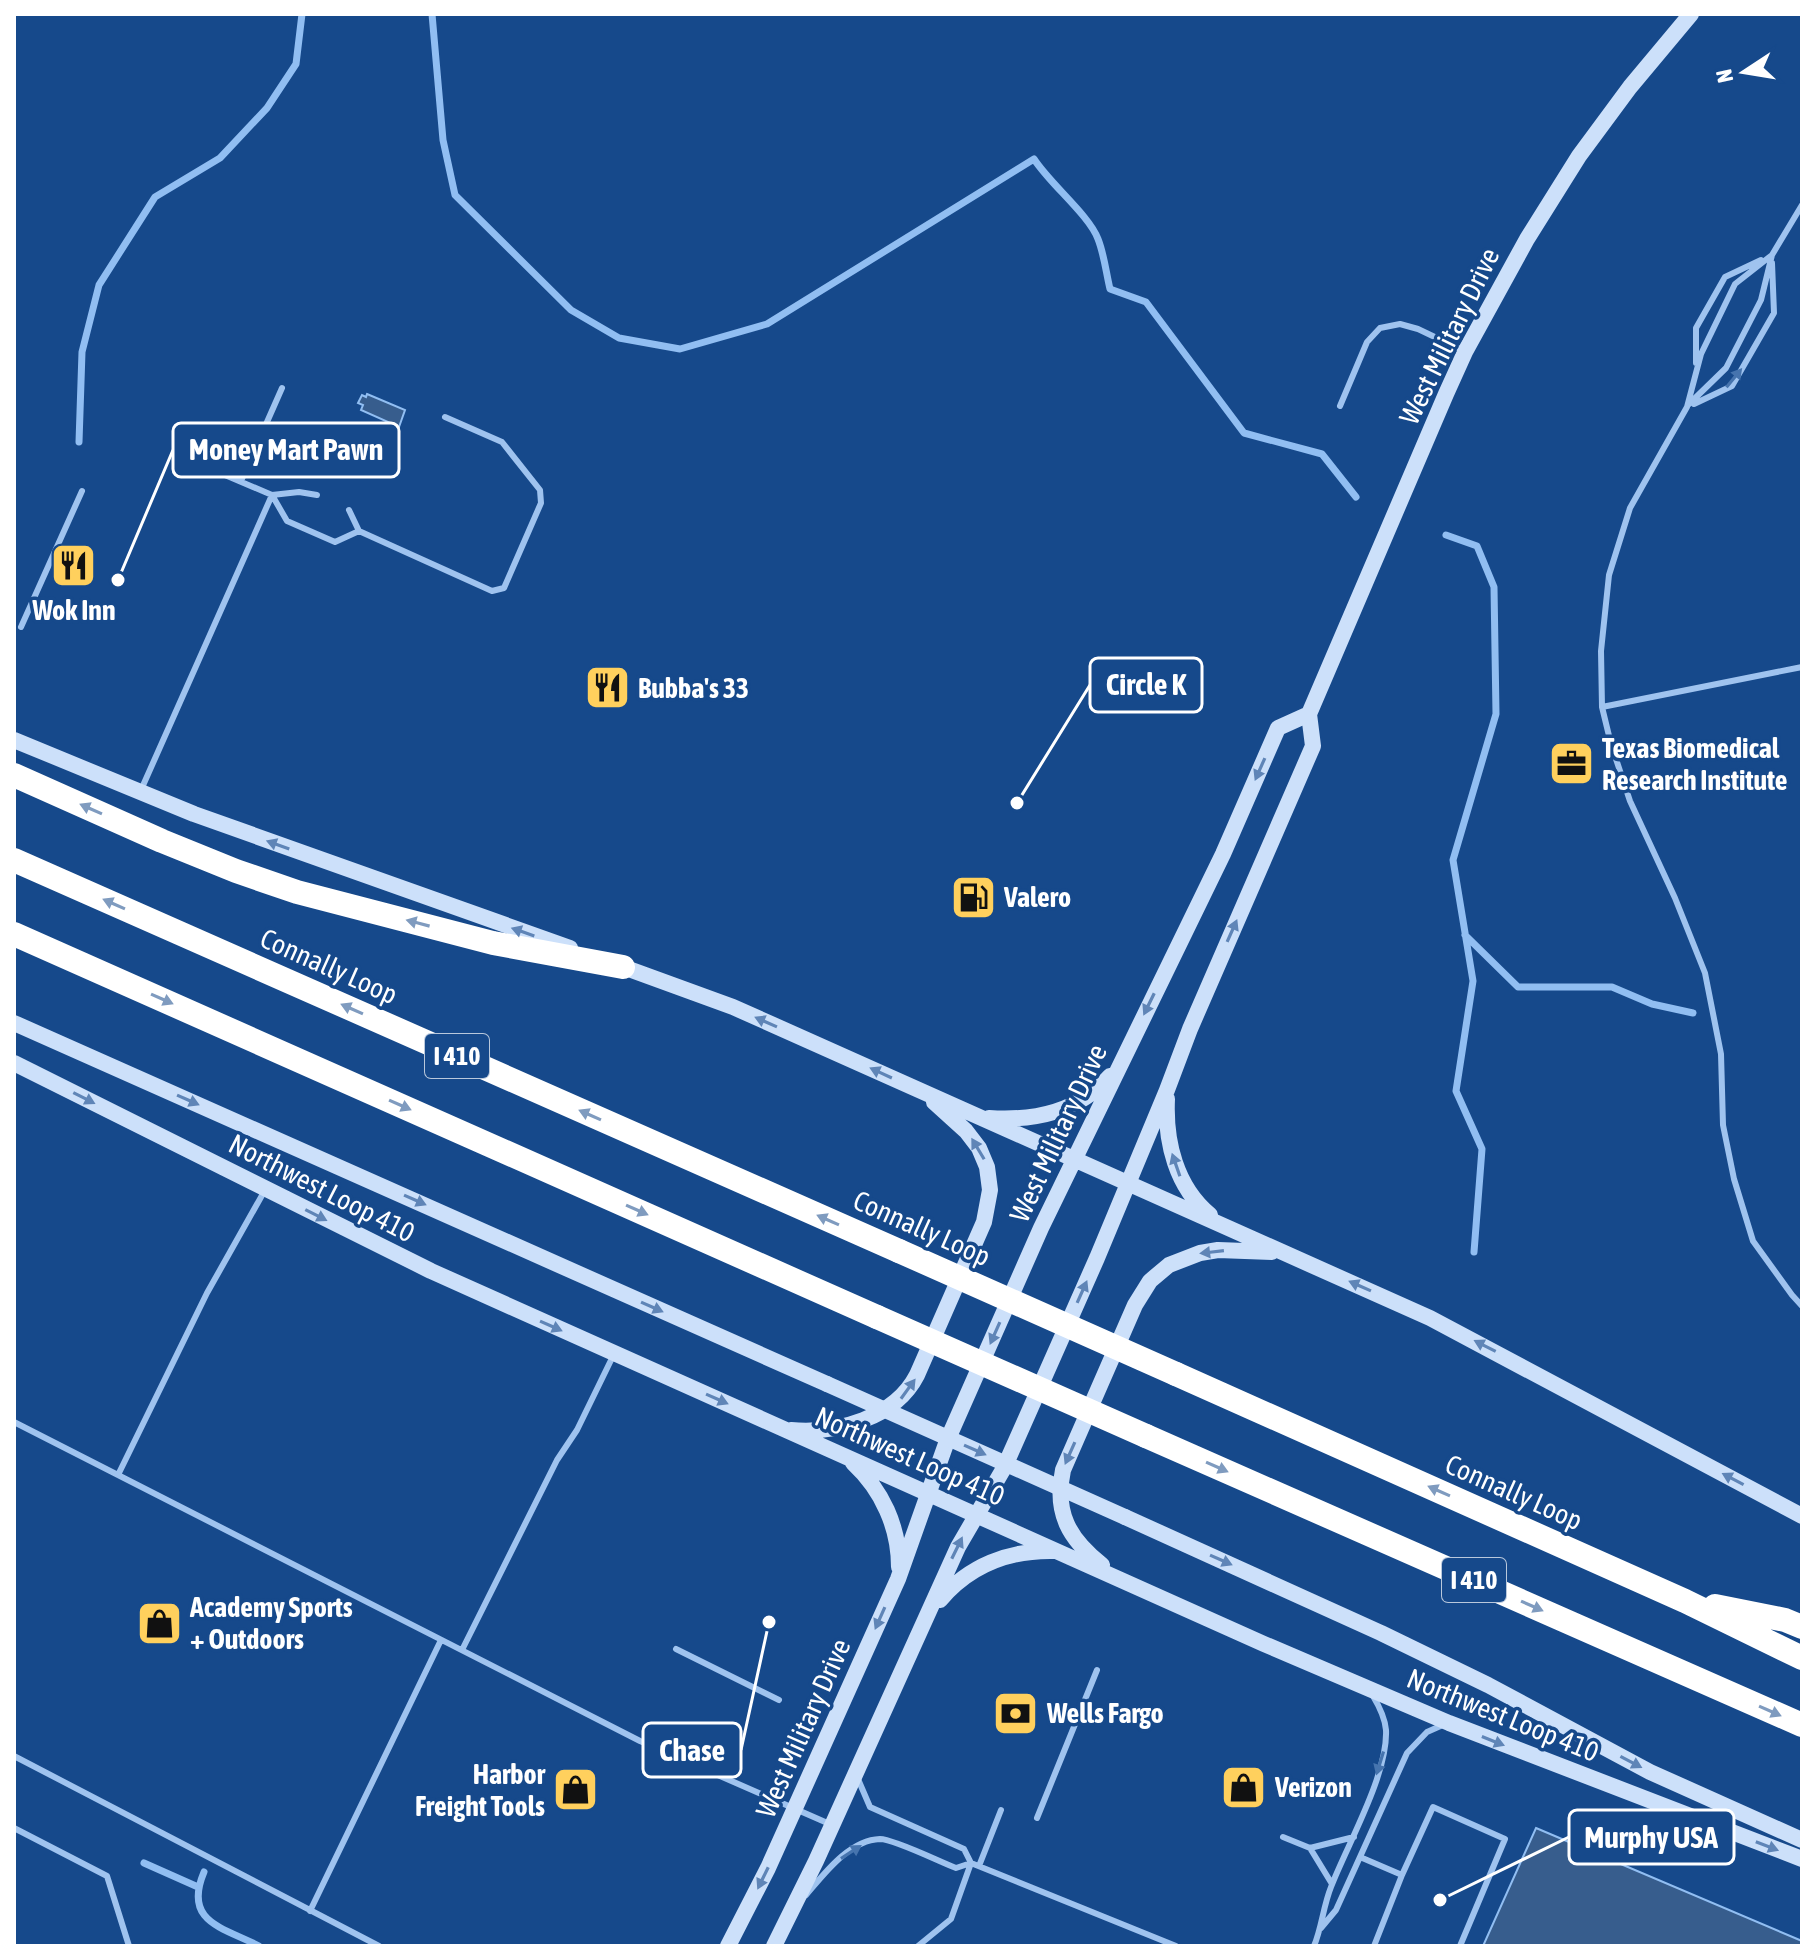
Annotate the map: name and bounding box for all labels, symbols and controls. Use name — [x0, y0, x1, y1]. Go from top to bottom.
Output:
north arrow — [1704, 32, 1784, 112]
text: N — [1710, 67, 1739, 85]
street label: West Military Drive — [1393, 243, 1505, 429]
one-way arrow — [1725, 368, 1742, 389]
callout: Money Mart Pawn — [173, 423, 399, 477]
text: Money Mart Pawn — [189, 432, 383, 466]
restaurant icon: Wok Inn — [50, 542, 98, 590]
place label: Wok Inn — [31, 594, 116, 626]
callout: Circle K — [1090, 658, 1202, 712]
restaurant icon: Bubba's 33 — [583, 664, 631, 712]
text: Circle K — [1106, 667, 1187, 701]
place label: Bubba's 33 — [638, 672, 749, 704]
place label: Texas Biomedical Research Institute — [1602, 732, 1788, 796]
office icon: Texas Biomedical Research Institute — [1547, 740, 1595, 788]
one-way arrow — [1254, 757, 1267, 781]
one-way arrow — [79, 802, 102, 816]
one-way arrow — [266, 838, 290, 851]
fuel station icon: Valero — [949, 873, 997, 921]
place label: Valero — [1003, 881, 1071, 913]
one-way arrow — [103, 898, 126, 911]
one-way arrow — [406, 916, 431, 928]
one-way arrow — [1226, 919, 1239, 943]
street label: Connally Loop — [256, 922, 402, 1010]
one-way arrow — [511, 925, 535, 937]
one-way arrow — [1142, 992, 1156, 1015]
one-way arrow — [150, 993, 174, 1006]
one-way arrow — [340, 1003, 364, 1016]
one-way arrow — [754, 1015, 778, 1029]
road number: I 410 — [425, 1034, 489, 1078]
street label: West Military Drive — [1003, 1039, 1113, 1227]
one-way arrow — [870, 1066, 893, 1080]
one-way arrow — [72, 1091, 95, 1105]
one-way arrow — [176, 1093, 200, 1106]
one-way arrow — [388, 1098, 412, 1112]
one-way arrow — [578, 1108, 602, 1121]
street label: Northwest Loop 410 — [224, 1127, 420, 1249]
one-way arrow — [971, 1138, 985, 1160]
one-way arrow — [1169, 1153, 1181, 1177]
street label: Connally Loop — [849, 1184, 995, 1272]
one-way arrow — [403, 1194, 427, 1207]
one-way arrow — [626, 1204, 649, 1217]
one-way arrow — [304, 1208, 327, 1222]
one-way arrow — [816, 1213, 840, 1226]
one-way arrow — [1199, 1245, 1224, 1258]
one-way arrow — [1348, 1279, 1371, 1293]
one-way arrow — [1075, 1281, 1088, 1304]
one-way arrow — [640, 1300, 664, 1314]
one-way arrow — [539, 1319, 563, 1332]
one-way arrow — [988, 1321, 1002, 1345]
one-way arrow — [1474, 1340, 1497, 1353]
one-way arrow — [899, 1378, 915, 1399]
one-way arrow — [705, 1393, 729, 1406]
street label: Northwest Loop 410 — [810, 1400, 1010, 1512]
one-way arrow — [1064, 1441, 1077, 1465]
one-way arrow — [963, 1443, 987, 1457]
street label: Connally Loop — [1441, 1448, 1587, 1536]
one-way arrow — [1205, 1460, 1229, 1474]
one-way arrow — [1722, 1473, 1745, 1486]
one-way arrow — [1427, 1484, 1450, 1498]
one-way arrow — [950, 1536, 964, 1560]
one-way arrow — [1210, 1553, 1233, 1566]
road number: I 410 — [1442, 1558, 1506, 1602]
place label: Academy Sports + Outdoors — [189, 1591, 353, 1655]
shop icon: Academy Sports + Outdoors — [135, 1599, 183, 1647]
one-way arrow — [1520, 1599, 1544, 1612]
one-way arrow — [874, 1606, 887, 1630]
street label: West Military Drive — [749, 1634, 857, 1822]
street label: Northwest Loop 410 — [1402, 1662, 1604, 1768]
bank icon: Wells Fargo — [992, 1689, 1040, 1737]
place label: Wells Fargo — [1046, 1697, 1164, 1729]
one-way arrow — [1758, 1704, 1782, 1717]
callout: Chase — [643, 1723, 741, 1777]
text: Chase — [659, 1733, 725, 1767]
one-way arrow — [1481, 1734, 1505, 1747]
one-way arrow — [1373, 1751, 1386, 1775]
one-way arrow — [1620, 1755, 1642, 1769]
place label: Harbor Freight Tools — [415, 1758, 546, 1822]
shop icon: Verizon — [1220, 1763, 1268, 1811]
shop icon: Harbor Freight Tools — [552, 1766, 600, 1814]
place label: Verizon — [1274, 1771, 1352, 1803]
callout: Murphy USA — [1569, 1810, 1734, 1864]
text: Murphy USA — [1584, 1820, 1718, 1854]
one-way arrow — [1755, 1840, 1779, 1853]
one-way arrow — [840, 1846, 862, 1860]
one-way arrow — [756, 1866, 770, 1890]

